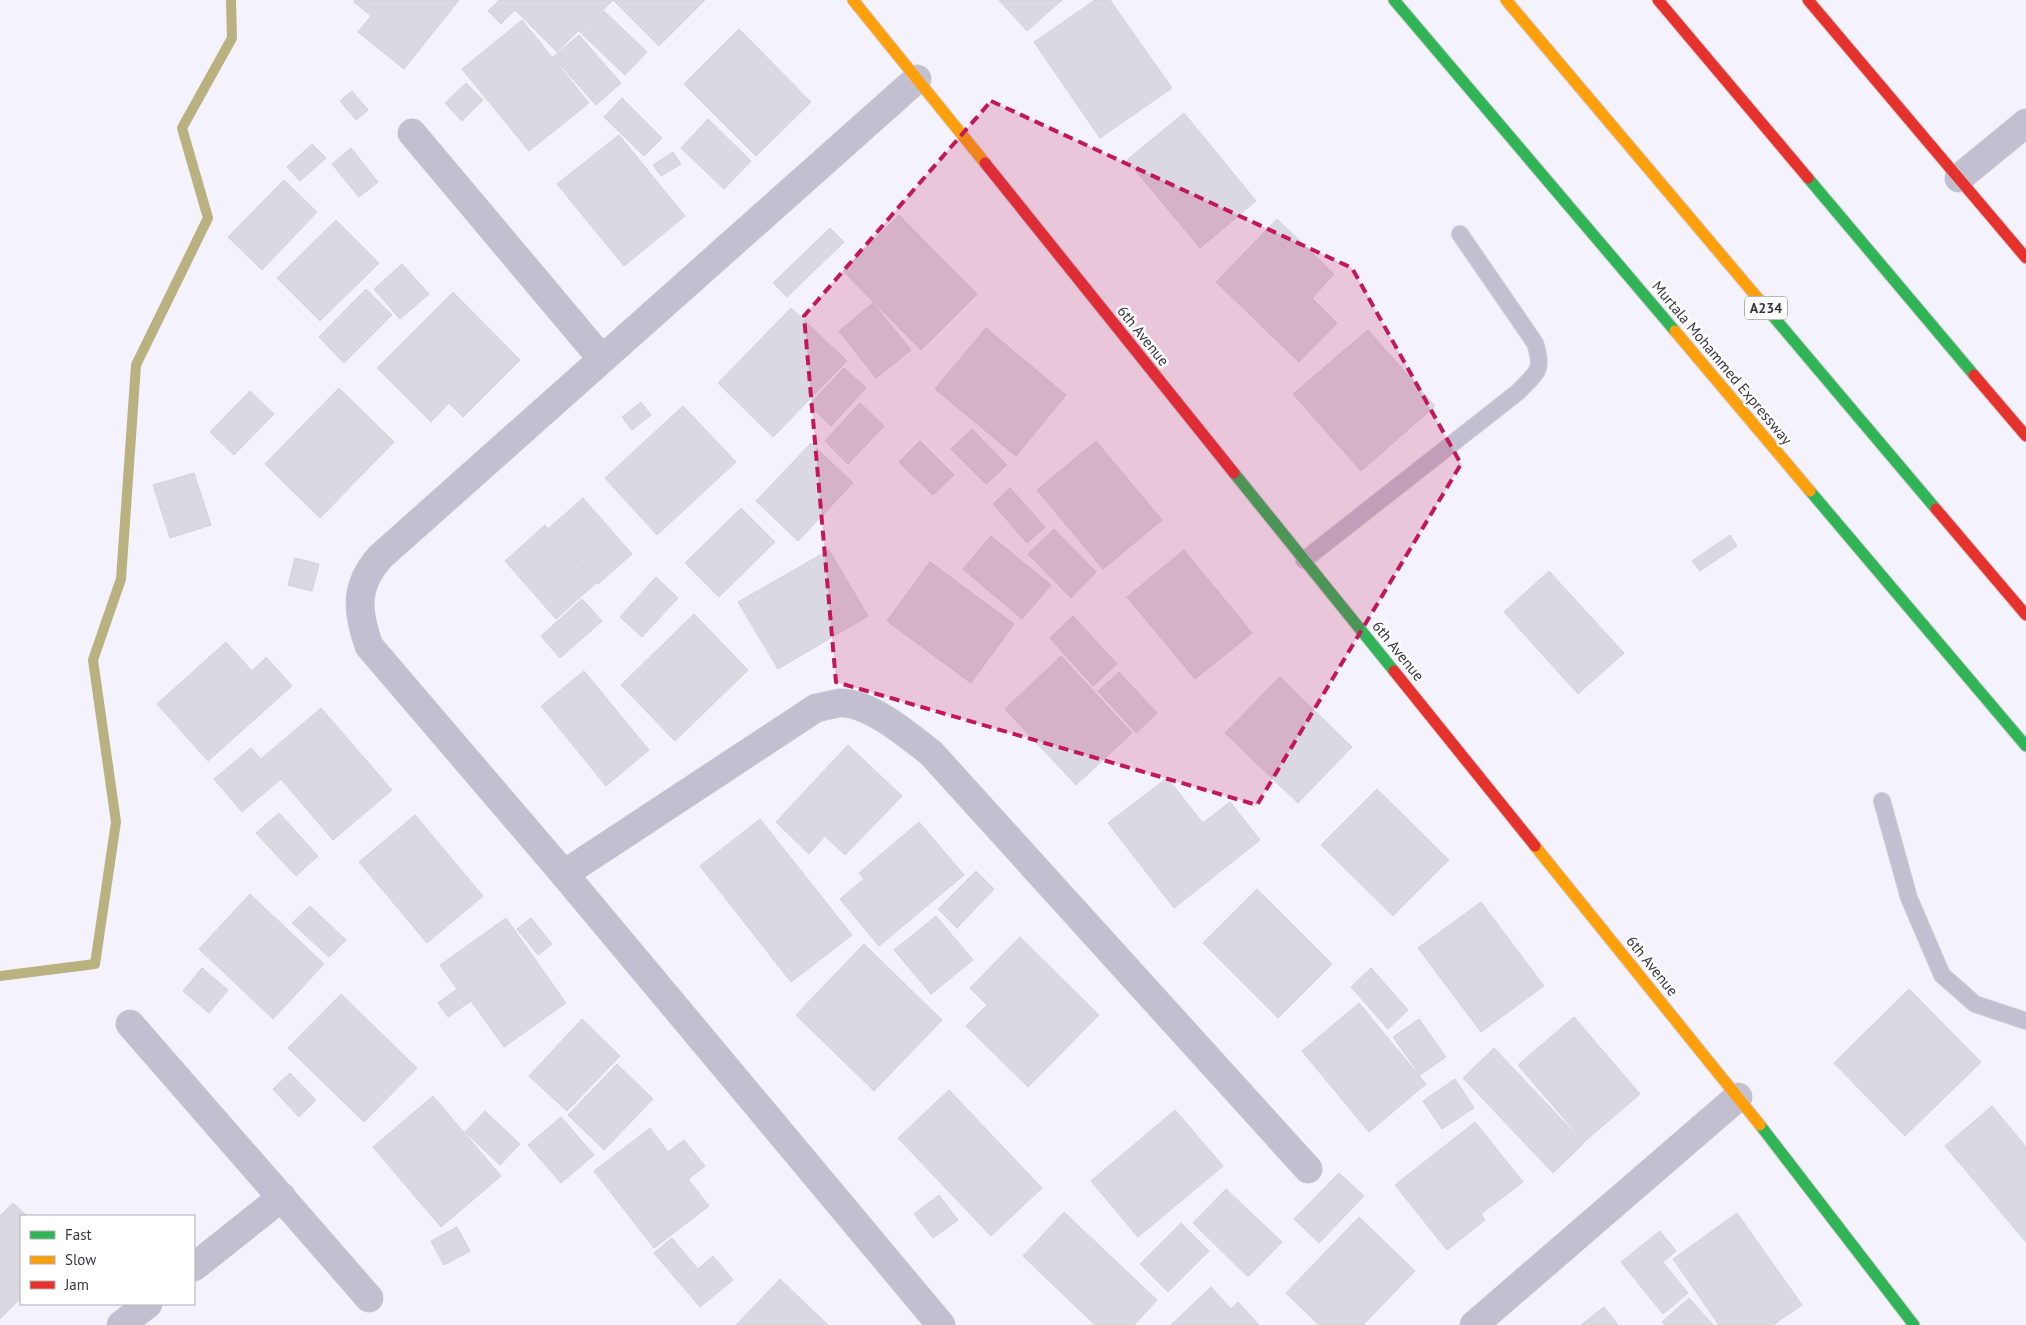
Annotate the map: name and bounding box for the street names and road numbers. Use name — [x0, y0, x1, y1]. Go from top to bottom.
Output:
street label: Murtala Mohammed Expressway — [1648, 277, 1797, 449]
road number: A234 — [1745, 296, 1787, 320]
street label: 6th Avenue — [1113, 302, 1173, 370]
street label: 6th Avenue — [1368, 617, 1428, 685]
street label: 6th Avenue — [1622, 932, 1682, 1000]

